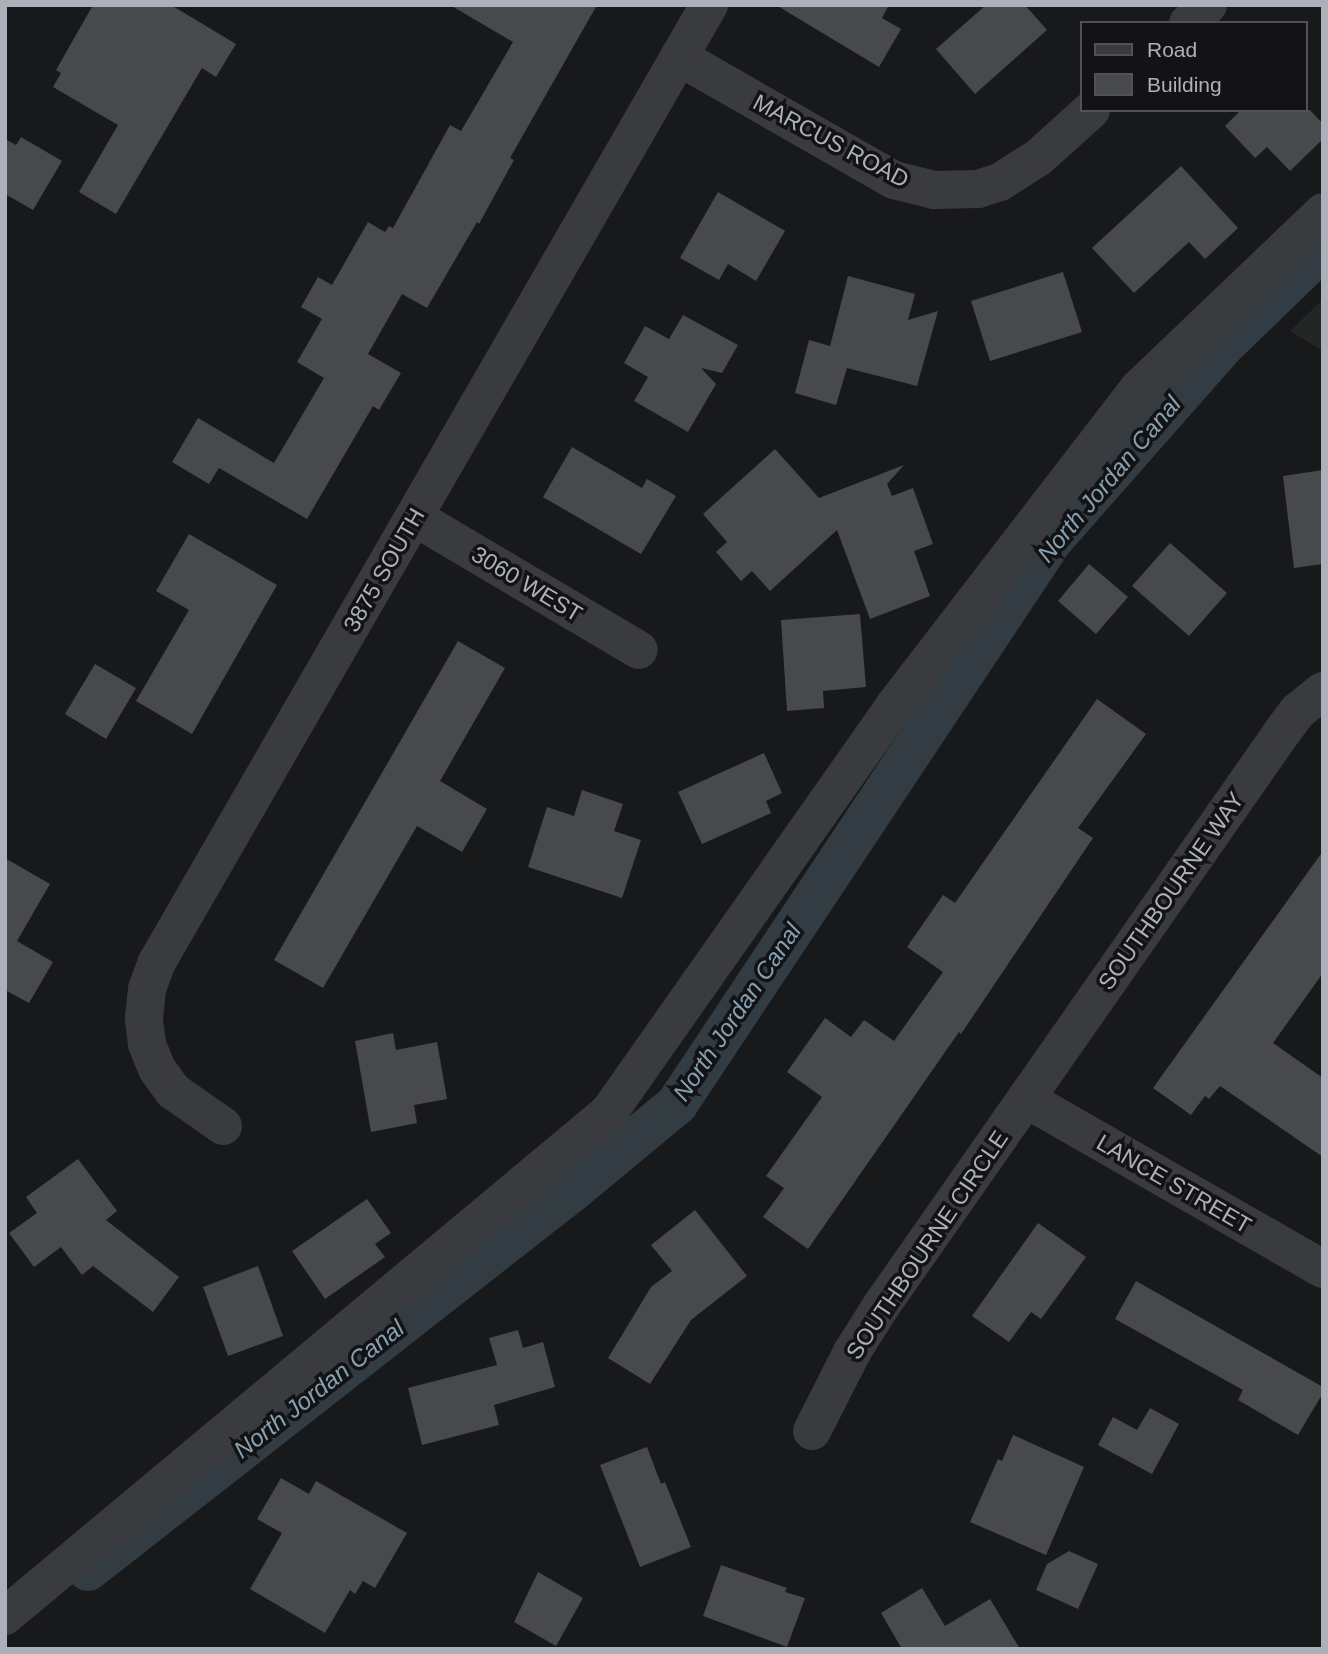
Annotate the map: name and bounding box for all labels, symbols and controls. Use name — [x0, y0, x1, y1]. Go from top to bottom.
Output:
legend — [1080, 21, 1307, 112]
text: Road — [1147, 38, 1197, 61]
text: Building — [1147, 73, 1222, 96]
street label: MARCUS ROAD — [748, 88, 914, 194]
water label: North Jordan Canal — [1031, 390, 1187, 568]
street label: 3875 SOUTH — [338, 503, 430, 637]
street label: 3060 WEST — [467, 540, 587, 628]
street label: SOUTHBOURNE WAY — [1092, 787, 1250, 995]
water label: North Jordan Canal — [667, 918, 807, 1106]
street label: SOUTHBOURNE CIRCLE — [840, 1126, 1014, 1364]
street label: LANCE STREET — [1092, 1129, 1256, 1239]
water label: North Jordan Canal — [228, 1314, 410, 1464]

